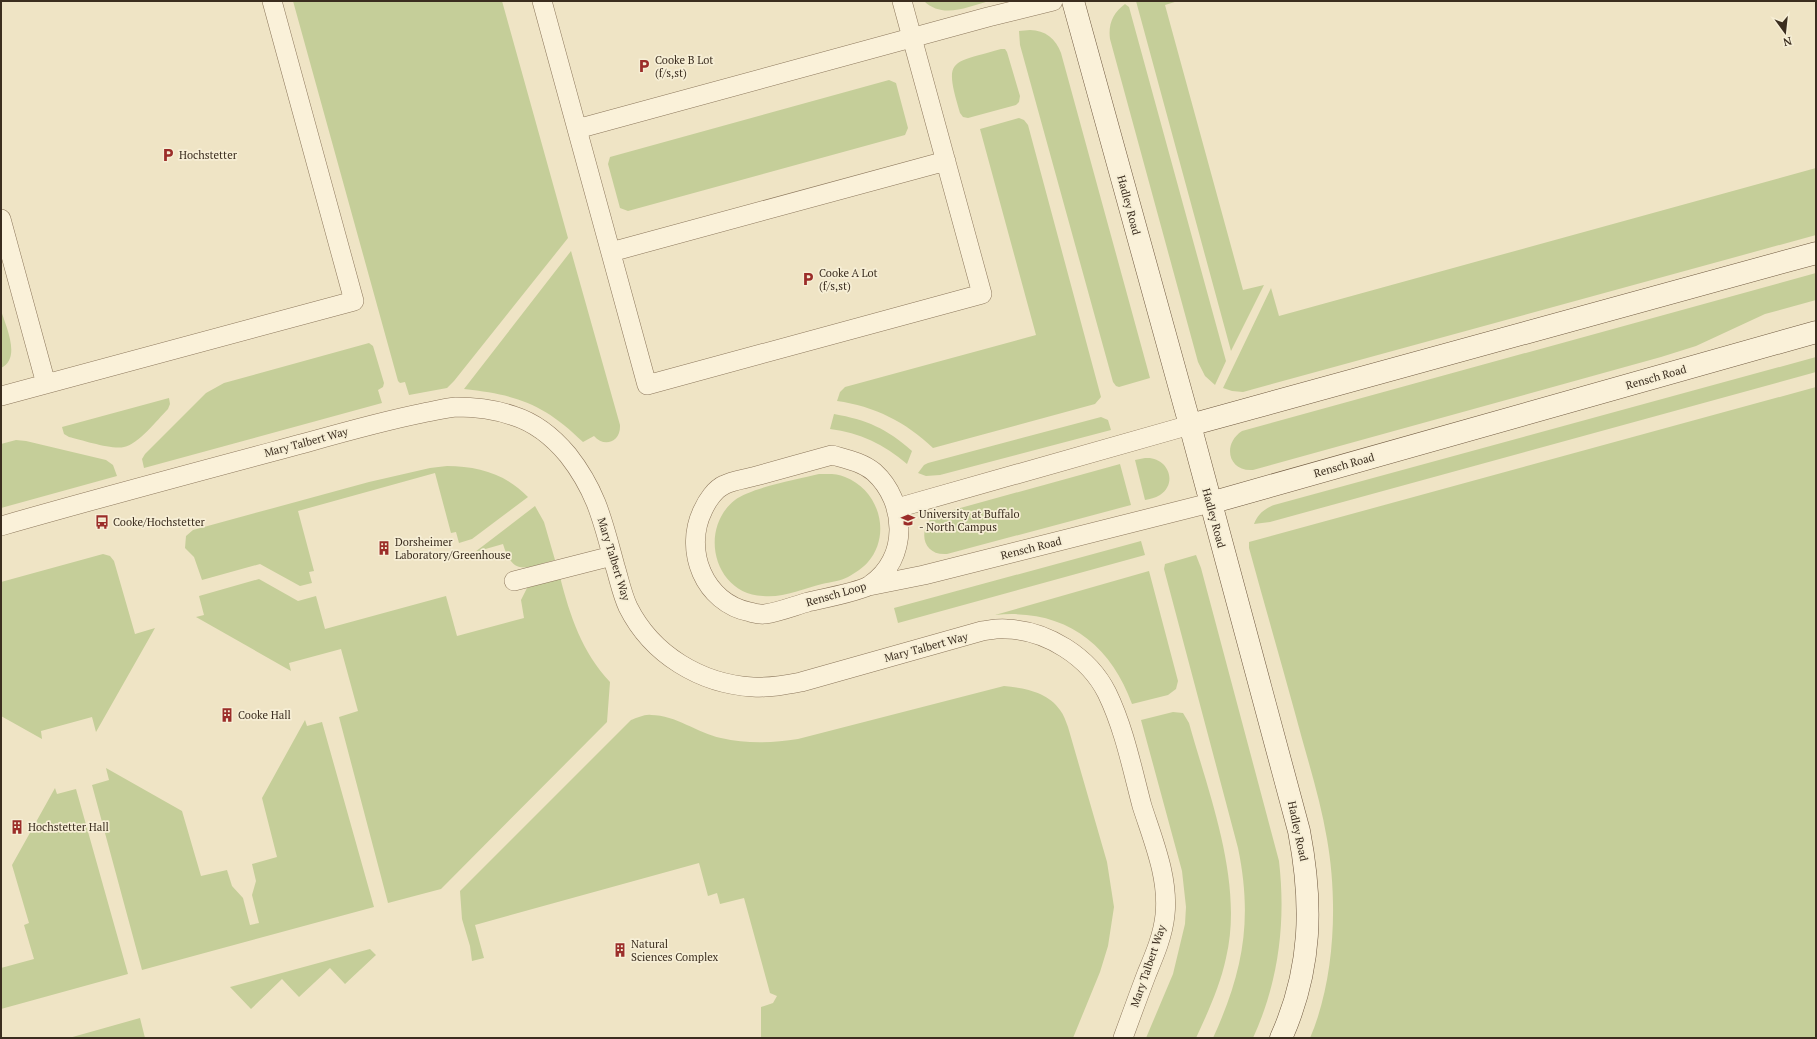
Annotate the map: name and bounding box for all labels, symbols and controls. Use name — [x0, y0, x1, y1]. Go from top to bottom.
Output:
north arrow — [1765, 12, 1805, 52]
text: N — [1781, 34, 1793, 50]
place label: Cooke B Lot (f/s,st) — [655, 53, 713, 80]
parking icon: Cooke B Lot (f/s,st) — [636, 58, 652, 74]
parking icon: Hochstetter — [160, 147, 176, 163]
place label: Hochstetter — [179, 148, 238, 162]
street label: Hadley Road — [1114, 174, 1144, 236]
place label: Cooke A Lot (f/s,st) — [819, 266, 878, 293]
parking icon: Cooke A Lot (f/s,st) — [800, 271, 816, 287]
street label: Rensch Road — [1624, 362, 1688, 392]
street label: Mary Talbert Way — [263, 424, 350, 460]
street label: Rensch Road — [1312, 450, 1376, 480]
street label: Hadley Road — [1199, 487, 1229, 549]
place label: University at Buffalo - North Campus — [919, 507, 1020, 534]
school or university icon: University at Buffalo - North Campus — [900, 512, 916, 528]
bus stop icon: Cooke/Hochstetter — [94, 514, 110, 530]
place label: Cooke/Hochstetter — [113, 515, 206, 529]
street label: Mary Talbert Way — [595, 516, 633, 603]
street label: Rensch Road — [999, 534, 1063, 562]
place label: Dorsheimer Laboratory/Greenhouse — [395, 535, 511, 562]
building icon: Dorsheimer Laboratory/Greenhouse — [376, 540, 392, 556]
street label: Rensch Loop — [804, 579, 868, 609]
street label: Mary Talbert Way — [883, 629, 970, 665]
building icon: Cooke Hall — [219, 707, 235, 723]
place label: Cooke Hall — [238, 708, 291, 722]
street label: Hadley Road — [1285, 800, 1311, 862]
building icon: Hochstetter Hall — [9, 819, 25, 835]
place label: Hochstetter Hall — [28, 820, 109, 834]
street label: Mary Talbert Way — [1127, 923, 1169, 1009]
place label: Natural Sciences Complex — [631, 937, 719, 964]
building icon: Natural Sciences Complex — [612, 942, 628, 958]

